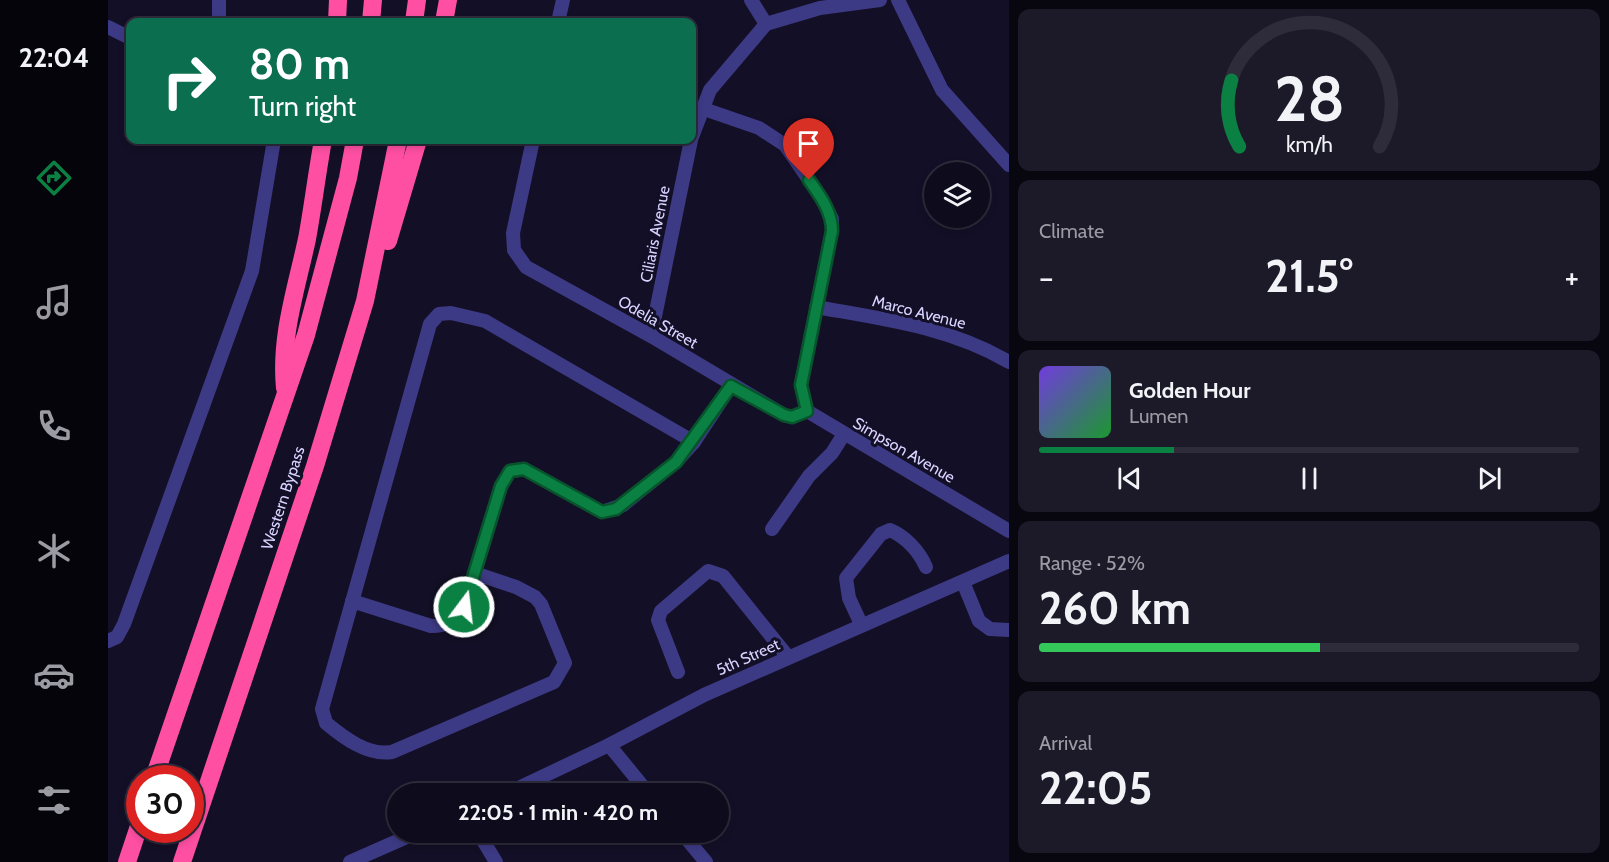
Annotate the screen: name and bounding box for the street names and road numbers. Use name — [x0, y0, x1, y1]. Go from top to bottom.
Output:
street label: Ciliaris Avenue — [636, 184, 674, 284]
street label: Marco Avenue — [870, 291, 968, 333]
street label: Odelia Street — [615, 292, 702, 353]
street label: Simpson Avenue — [850, 413, 958, 487]
street label: Western Bypass — [257, 444, 309, 552]
street label: 5th Street — [713, 634, 783, 679]

